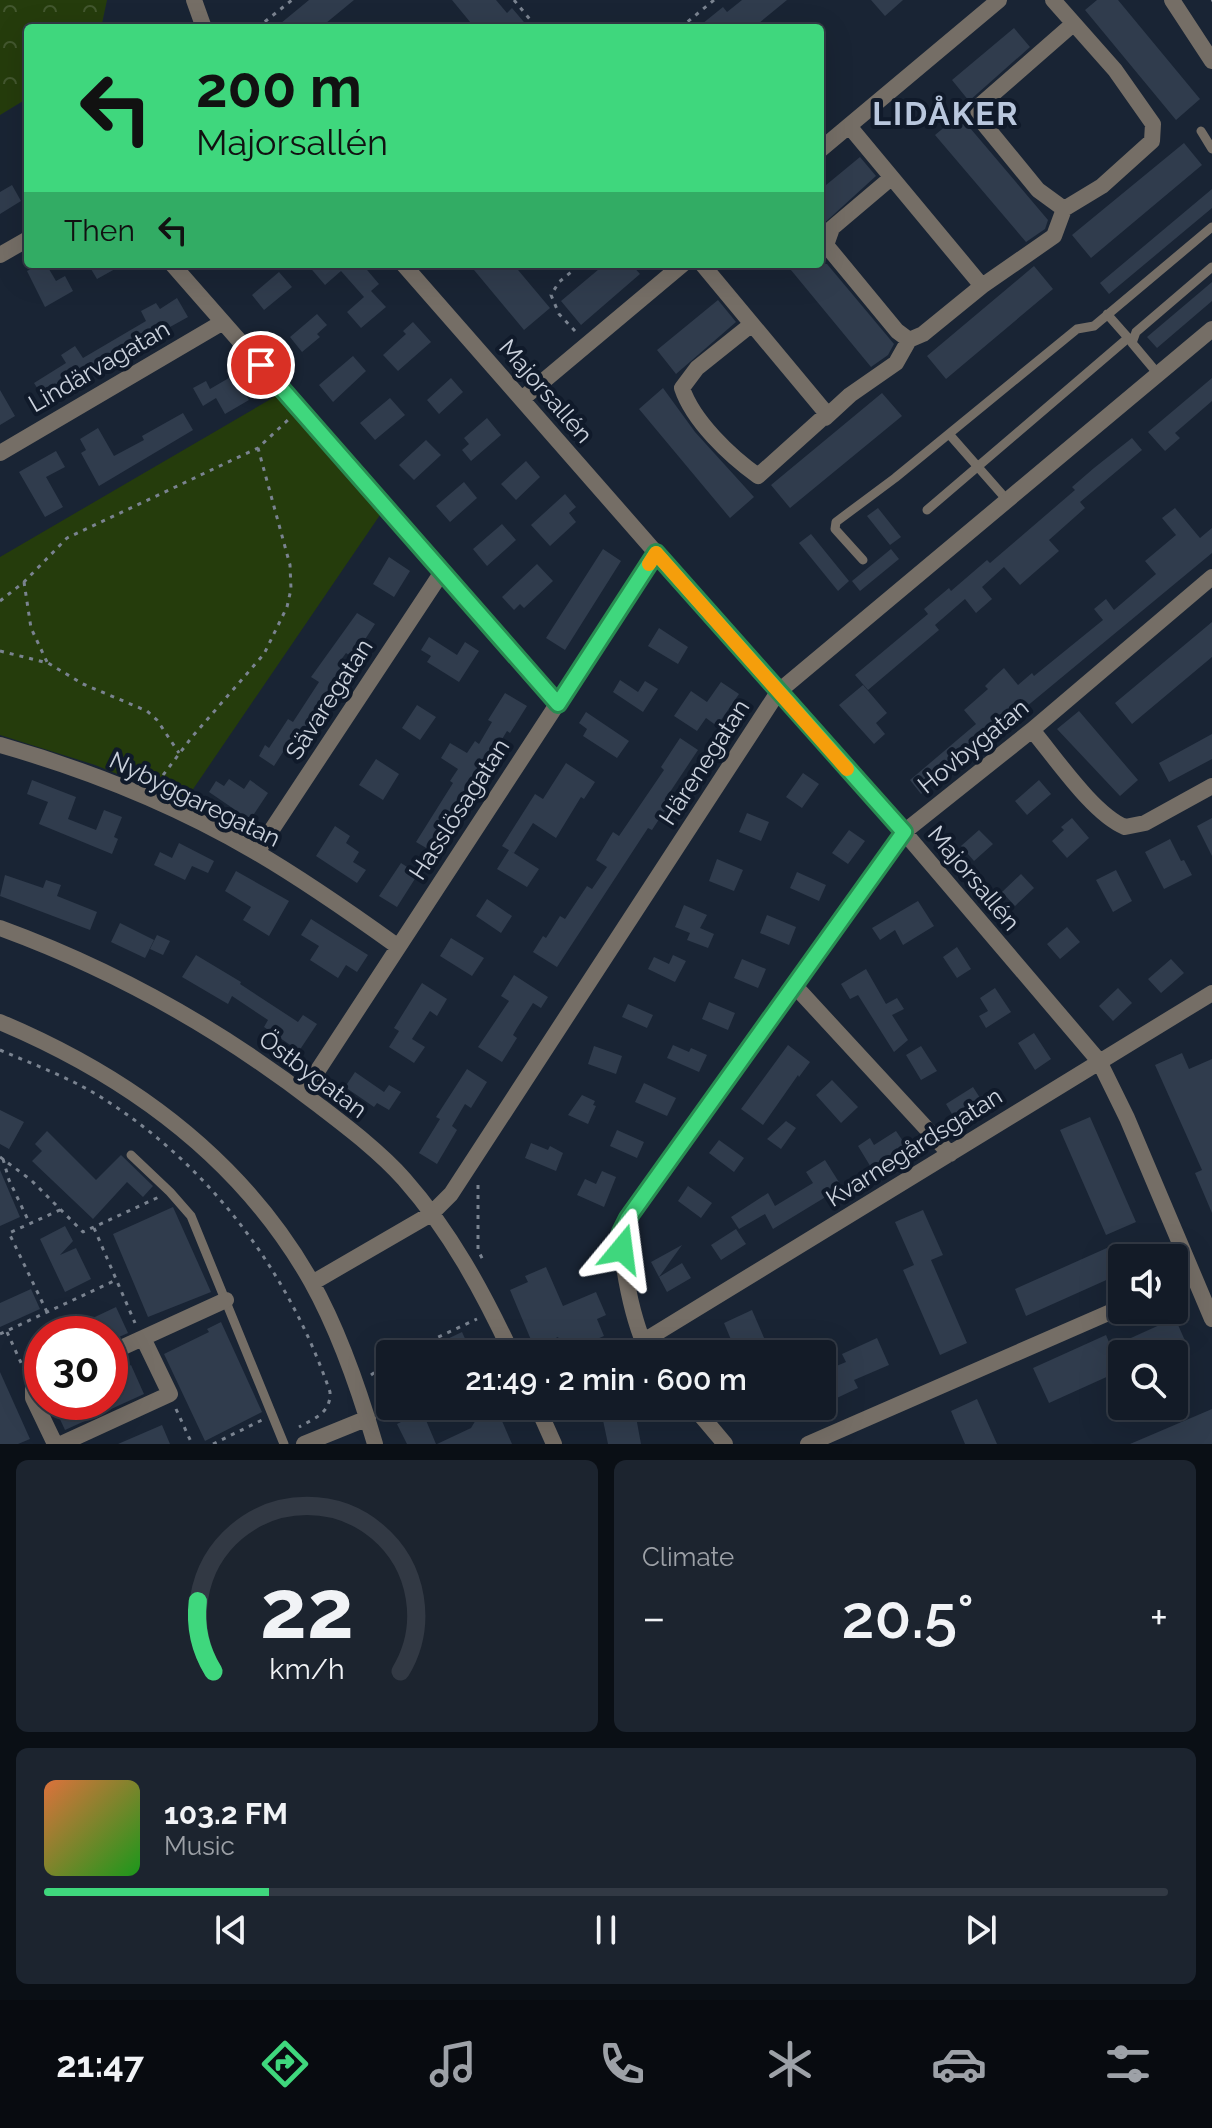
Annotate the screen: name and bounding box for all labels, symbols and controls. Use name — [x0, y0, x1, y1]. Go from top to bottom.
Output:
text: 200 m — [196, 54, 362, 120]
icon: left — [64, 56, 168, 160]
district label: LIDÅKER — [872, 95, 1020, 132]
text: Majorsallén — [196, 121, 388, 163]
icon: left — [151, 208, 195, 252]
text: Then — [64, 213, 135, 248]
street label: Lindärvagatan — [23, 314, 175, 418]
pin — [227, 331, 295, 399]
street label: Majorsallén — [493, 333, 599, 449]
icon: arrive — [239, 343, 283, 387]
street label: Sävaregatan — [279, 633, 379, 765]
street label: Hovbygatan — [912, 693, 1034, 799]
street label: Härenegatan — [653, 694, 755, 830]
street label: Hasslösagatan — [403, 733, 515, 885]
street label: Nybyggaregatan — [105, 745, 285, 853]
street label: Majorsallén — [922, 820, 1026, 936]
street label: Östbygatan — [253, 1024, 373, 1124]
street label: Kvarnegårdsgatan — [821, 1081, 1007, 1213]
position arrow — [580, 1207, 664, 1291]
map controls — [1108, 1244, 1188, 1420]
button: sound — [1108, 1244, 1188, 1324]
speed limit sign: 30 — [24, 1316, 128, 1420]
button: search — [1108, 1340, 1188, 1420]
text: 21:49 · 2 min · 600 m — [465, 1362, 747, 1397]
text: Climate — [642, 1542, 734, 1572]
text: 22 — [260, 1560, 354, 1657]
text: 20.5° — [842, 1582, 974, 1652]
text: − — [642, 1592, 666, 1643]
text: + — [1150, 1592, 1168, 1643]
text: km/h — [269, 1652, 345, 1686]
text: 103.2 FM — [164, 1796, 288, 1831]
text: Music — [164, 1831, 235, 1861]
icon: previous — [209, 1908, 253, 1952]
icon: pause — [584, 1908, 628, 1952]
icon: next — [959, 1908, 1003, 1952]
icon: directions — [257, 2036, 313, 2092]
icon: music — [425, 2036, 481, 2092]
icon: phone — [594, 2036, 650, 2092]
icon: climate — [762, 2036, 818, 2092]
icon: car — [931, 2036, 987, 2092]
icon: filters — [1100, 2036, 1156, 2092]
text: 21:47 — [56, 2043, 144, 2085]

